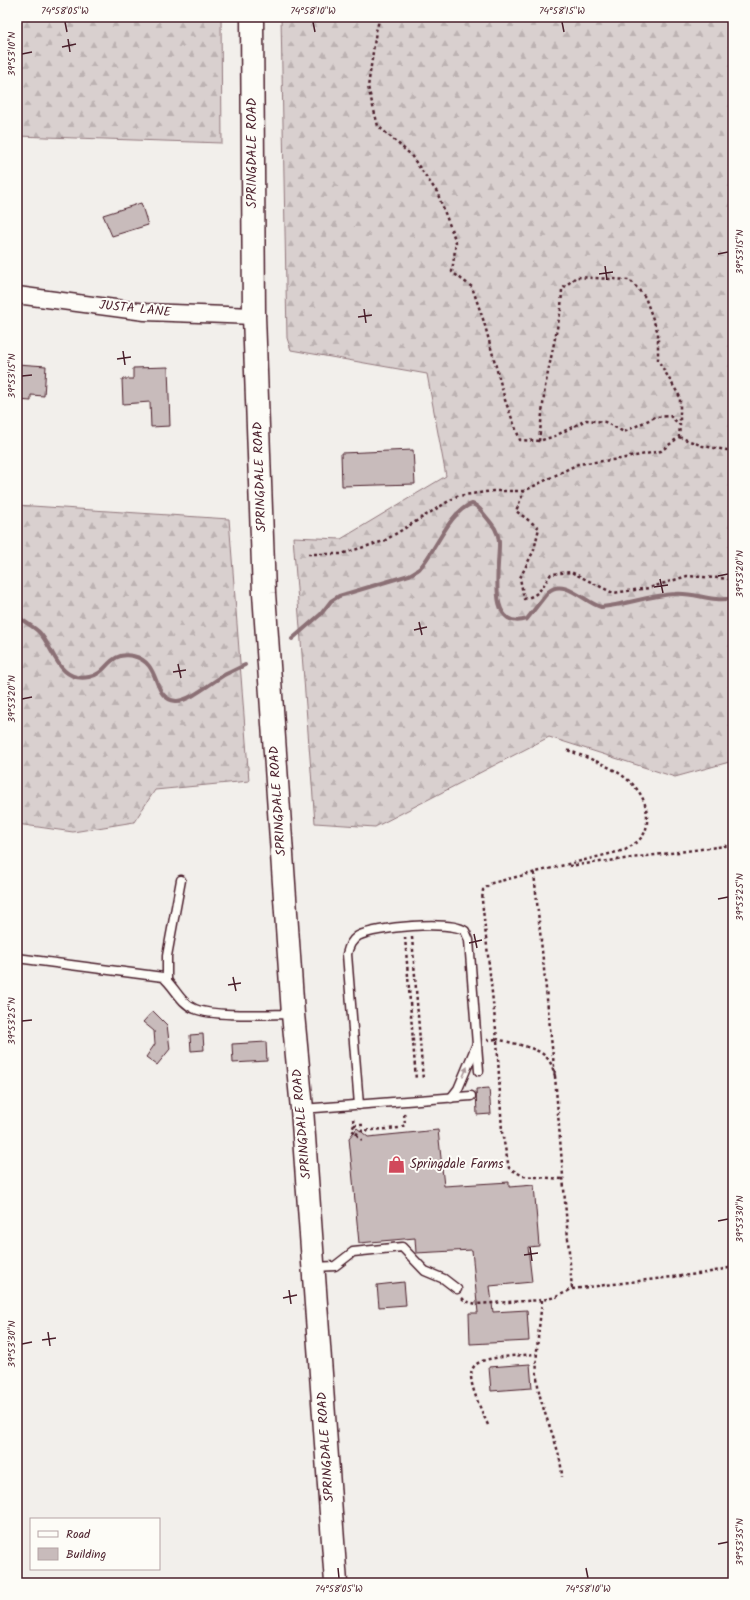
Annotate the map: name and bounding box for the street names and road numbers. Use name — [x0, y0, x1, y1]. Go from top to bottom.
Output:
street label: SPRINGDALE ROAD — [242, 98, 263, 208]
street label: JUSTA LANE — [98, 295, 172, 323]
street label: SPRINGDALE ROAD — [248, 421, 272, 533]
street label: SPRINGDALE ROAD — [264, 745, 292, 857]
street label: SPRINGDALE ROAD — [287, 1068, 317, 1180]
street label: SPRINGDALE ROAD — [312, 1391, 340, 1503]

